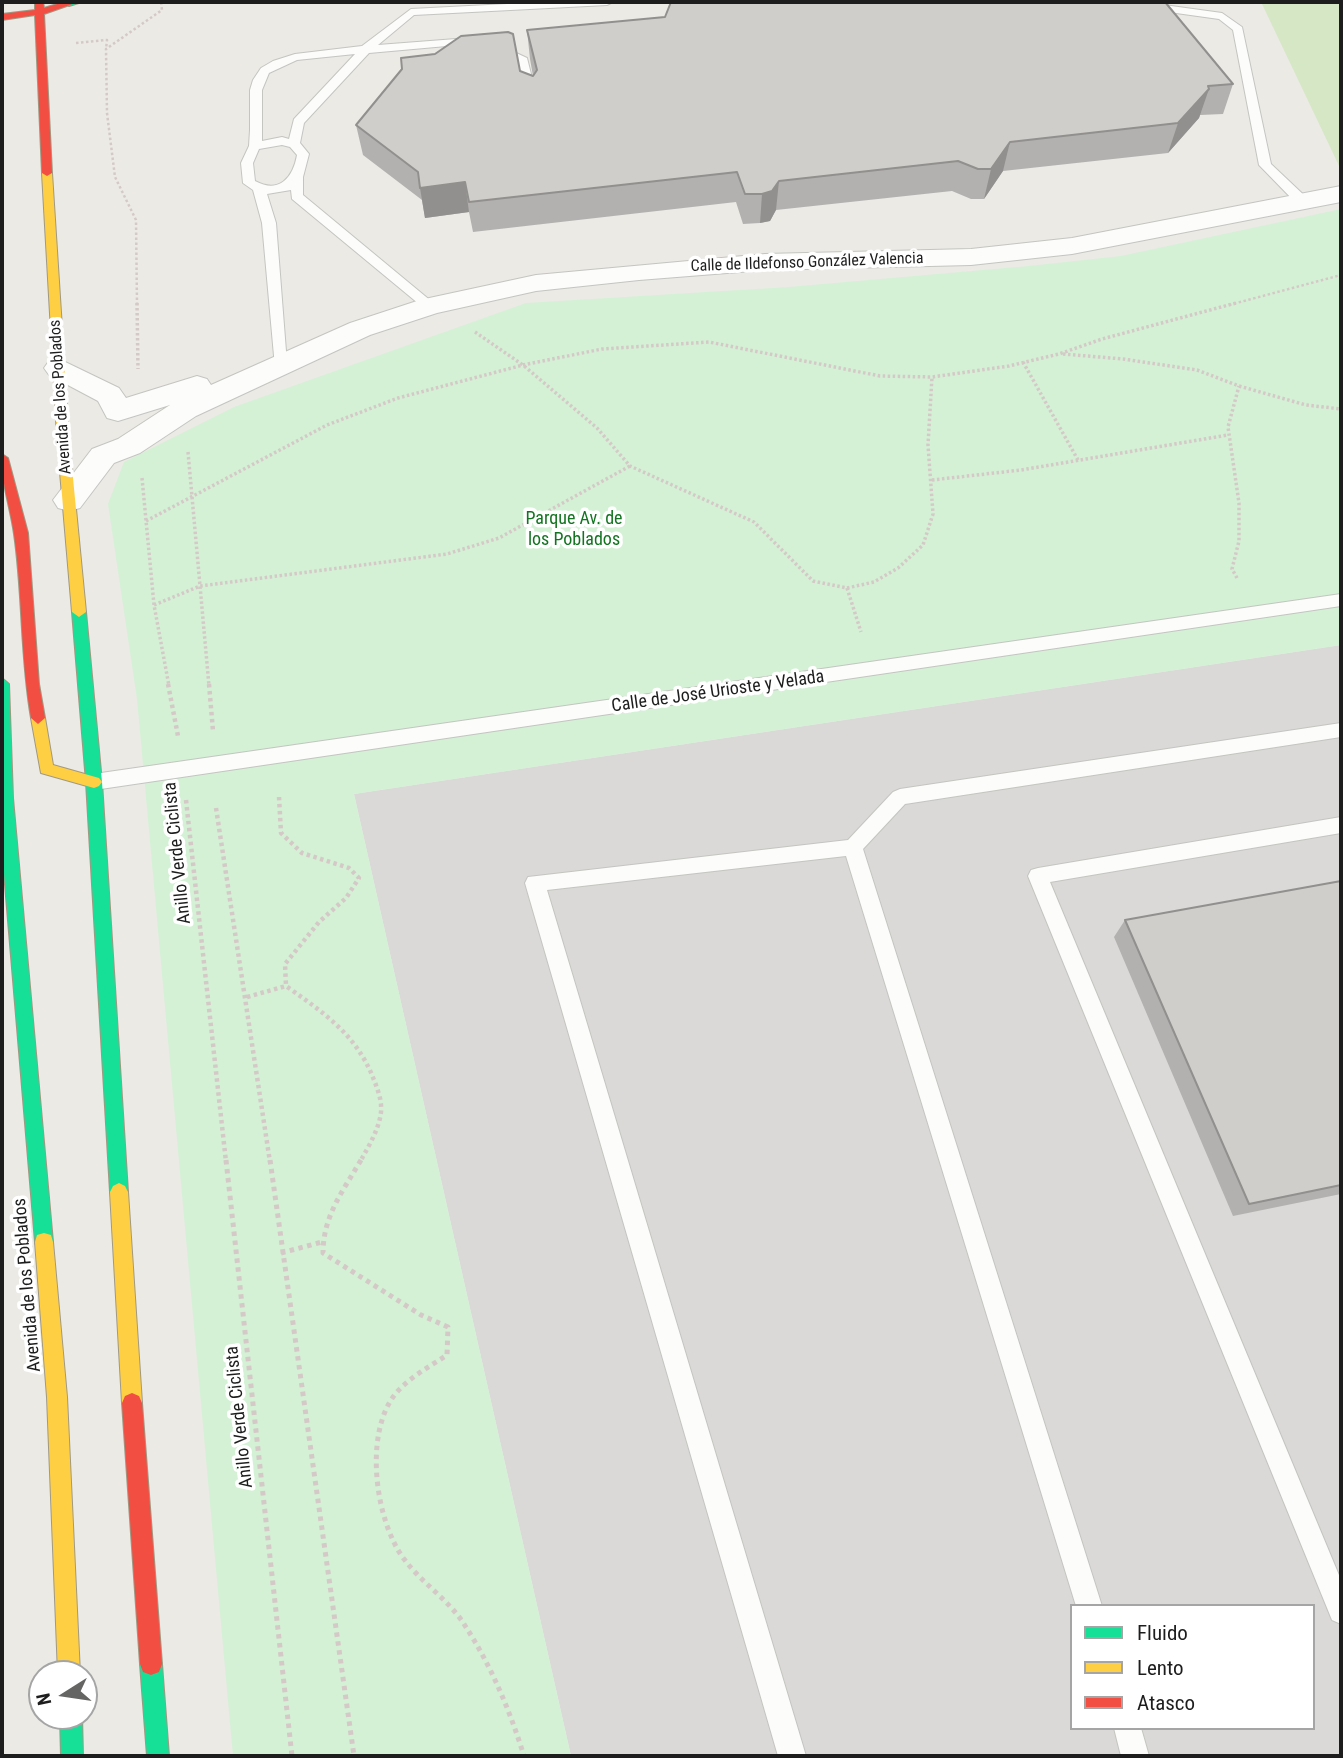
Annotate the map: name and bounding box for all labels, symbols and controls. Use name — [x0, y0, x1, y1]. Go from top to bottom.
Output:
street label: Calle de Ildefonso González Valencia — [690, 249, 924, 277]
street label: Avenida de los Poblados — [46, 319, 76, 475]
park label: Parque Av. de los Poblados — [525, 508, 623, 550]
street label: Calle de José Urioste y Velada — [610, 666, 826, 718]
street label: Anillo Verde Ciclista — [160, 781, 196, 925]
street label: Avenida de los Poblados — [10, 1197, 46, 1373]
street label: Anillo Verde Ciclista — [222, 1345, 258, 1489]
legend — [1070, 1604, 1315, 1730]
text: Fluido — [1137, 1621, 1188, 1645]
text: Lento — [1137, 1656, 1184, 1680]
north arrow — [28, 1660, 98, 1730]
text: N — [31, 1691, 56, 1707]
text: Atasco — [1137, 1691, 1195, 1715]

